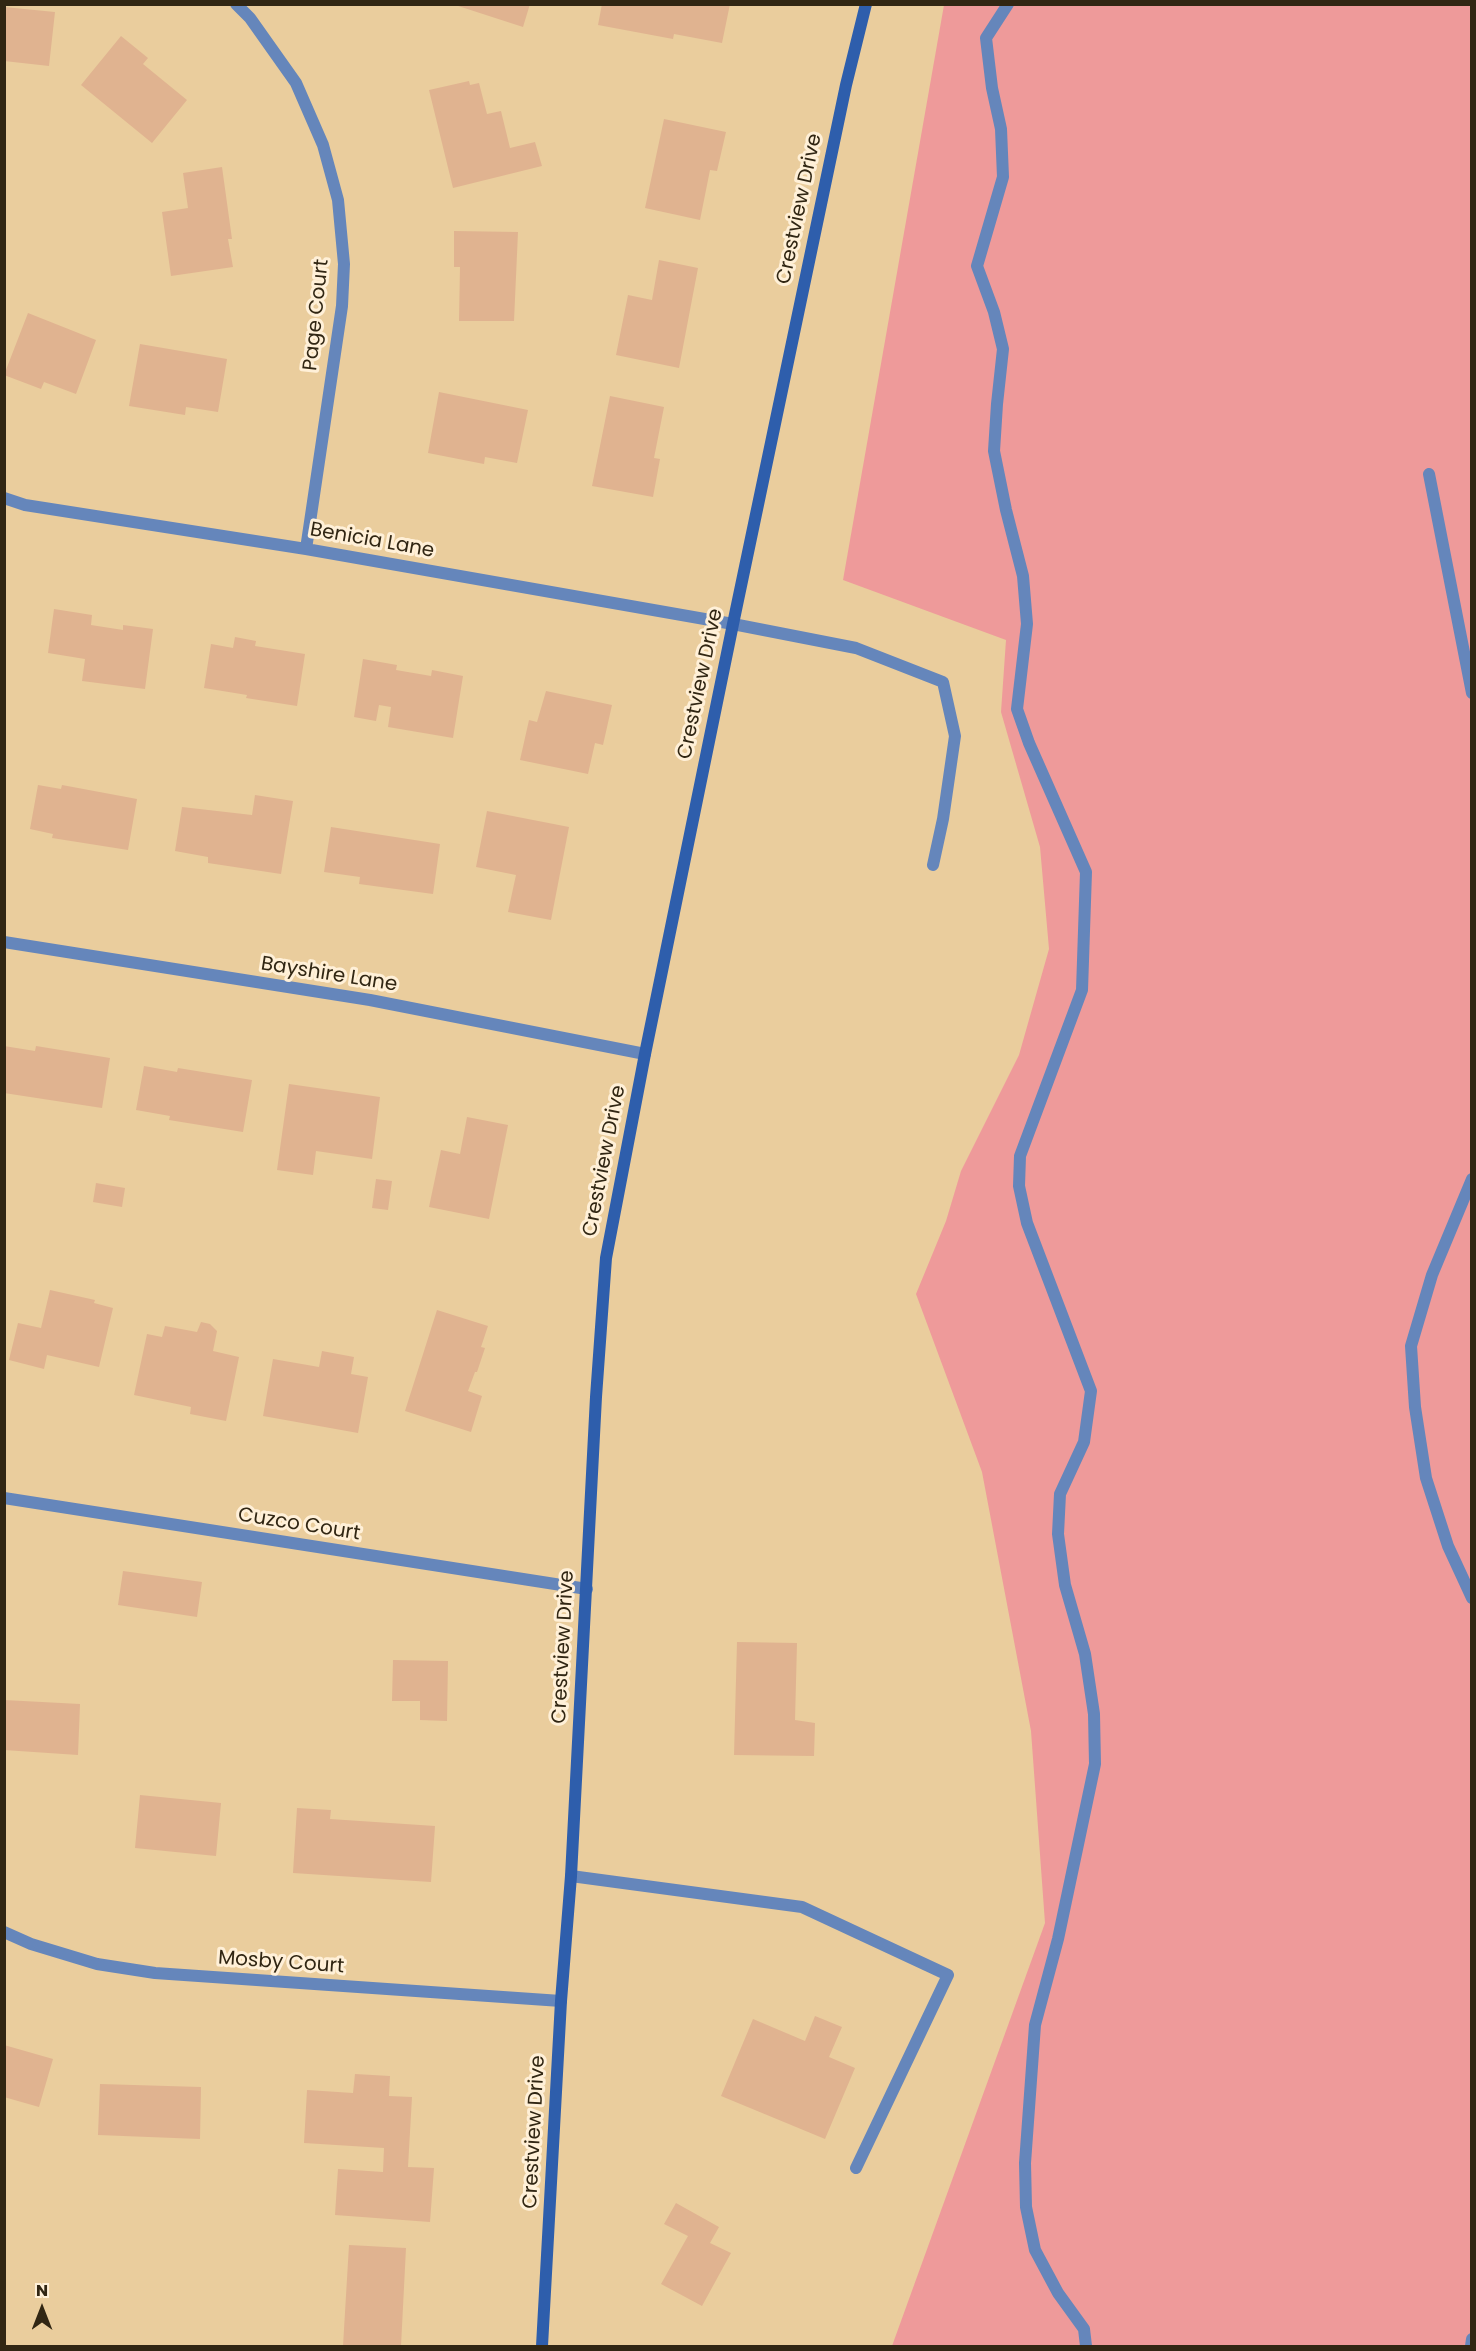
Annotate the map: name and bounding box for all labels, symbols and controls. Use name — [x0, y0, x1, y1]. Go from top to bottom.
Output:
street label: Crestview Drive — [772, 131, 828, 287]
street label: Page Court — [299, 258, 335, 372]
street label: Benicia Lane — [308, 518, 436, 564]
street label: Crestview Drive — [673, 606, 729, 762]
street label: Bayshire Lane — [259, 952, 399, 998]
street label: Crestview Drive — [579, 1083, 631, 1239]
street label: Cuzco Court — [236, 1503, 362, 1547]
street label: Crestview Drive — [548, 1570, 580, 1724]
street label: Mosby Court — [217, 1947, 345, 1979]
street label: Crestview Drive — [519, 2055, 551, 2209]
north arrow — [12, 2279, 72, 2339]
text: N — [36, 2279, 48, 2302]

